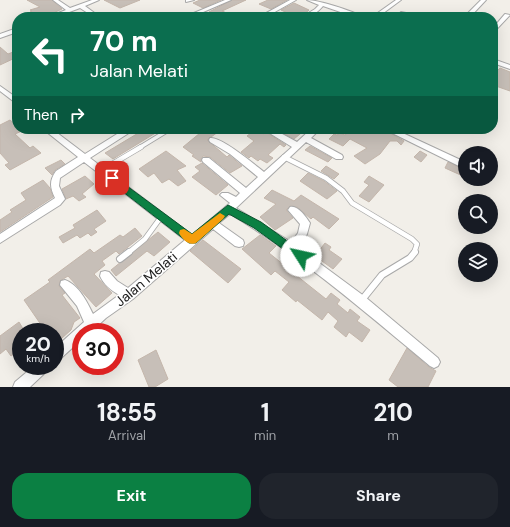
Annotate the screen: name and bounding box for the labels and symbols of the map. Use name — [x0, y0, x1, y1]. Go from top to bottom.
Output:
pin — [95, 161, 129, 195]
position arrow — [280, 235, 322, 277]
street label: Jalan Melati — [111, 248, 181, 310]
speed limit sign: 30 — [72, 323, 124, 375]

